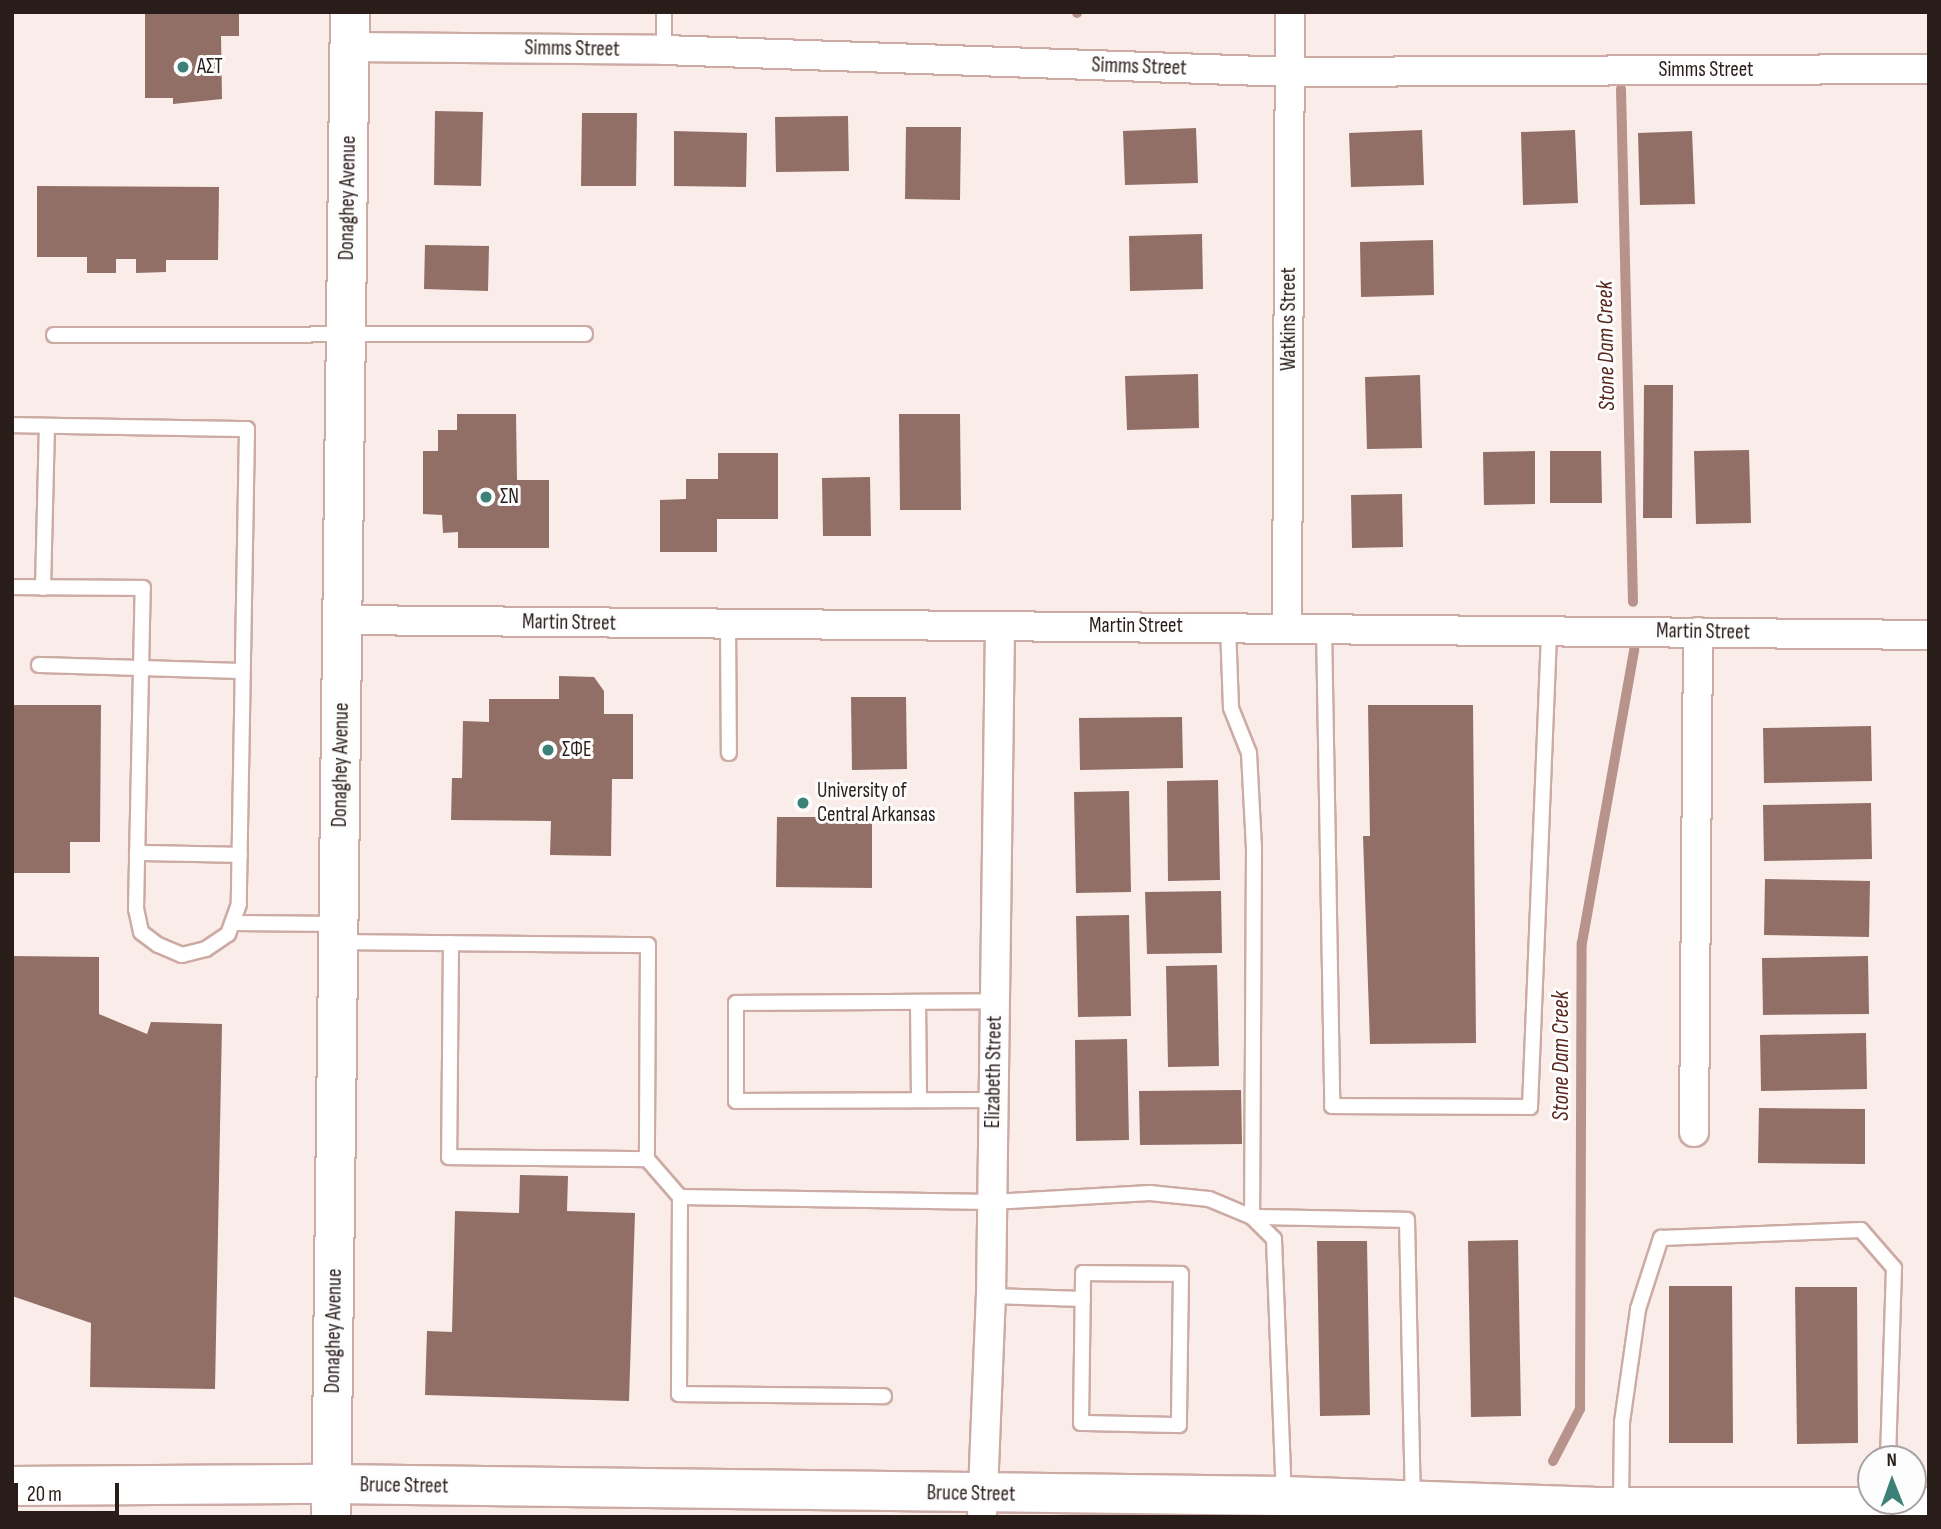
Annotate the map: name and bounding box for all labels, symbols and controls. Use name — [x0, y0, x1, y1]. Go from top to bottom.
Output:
street label: Simms Street — [524, 36, 620, 62]
street label: Simms Street — [1091, 53, 1187, 81]
place label: ΑΣΤ — [197, 54, 223, 80]
street label: Simms Street — [1658, 57, 1754, 83]
marker: ΑΣΤ — [175, 59, 191, 75]
street label: Donaghey Avenue — [334, 136, 362, 260]
street label: Watkins Street — [1276, 267, 1302, 371]
water label: Stone Dam Creek — [1591, 281, 1621, 411]
place label: ΣΝ — [500, 484, 519, 510]
marker: ΣΝ — [478, 489, 494, 505]
street label: Martin Street — [522, 610, 616, 636]
street label: Martin Street — [1089, 613, 1183, 639]
street label: Martin Street — [1656, 619, 1750, 645]
street label: Donaghey Avenue — [327, 703, 355, 827]
place label: ΣΦΕ — [562, 737, 592, 763]
marker: ΣΦΕ — [540, 742, 556, 758]
place label: University of Central Arkansas — [817, 778, 936, 828]
marker: University of Central Arkansas — [795, 795, 811, 811]
water label: Stone Dam Creek — [1547, 991, 1575, 1121]
street label: Elizabeth Street — [980, 1015, 1008, 1129]
street label: Donaghey Avenue — [320, 1269, 348, 1393]
north arrow — [1857, 1445, 1927, 1515]
text: N — [1886, 1449, 1897, 1472]
scale bar — [18, 1470, 122, 1514]
street label: Bruce Street — [360, 1473, 448, 1499]
street label: Bruce Street — [927, 1481, 1015, 1507]
text: 20 m — [27, 1482, 62, 1507]

